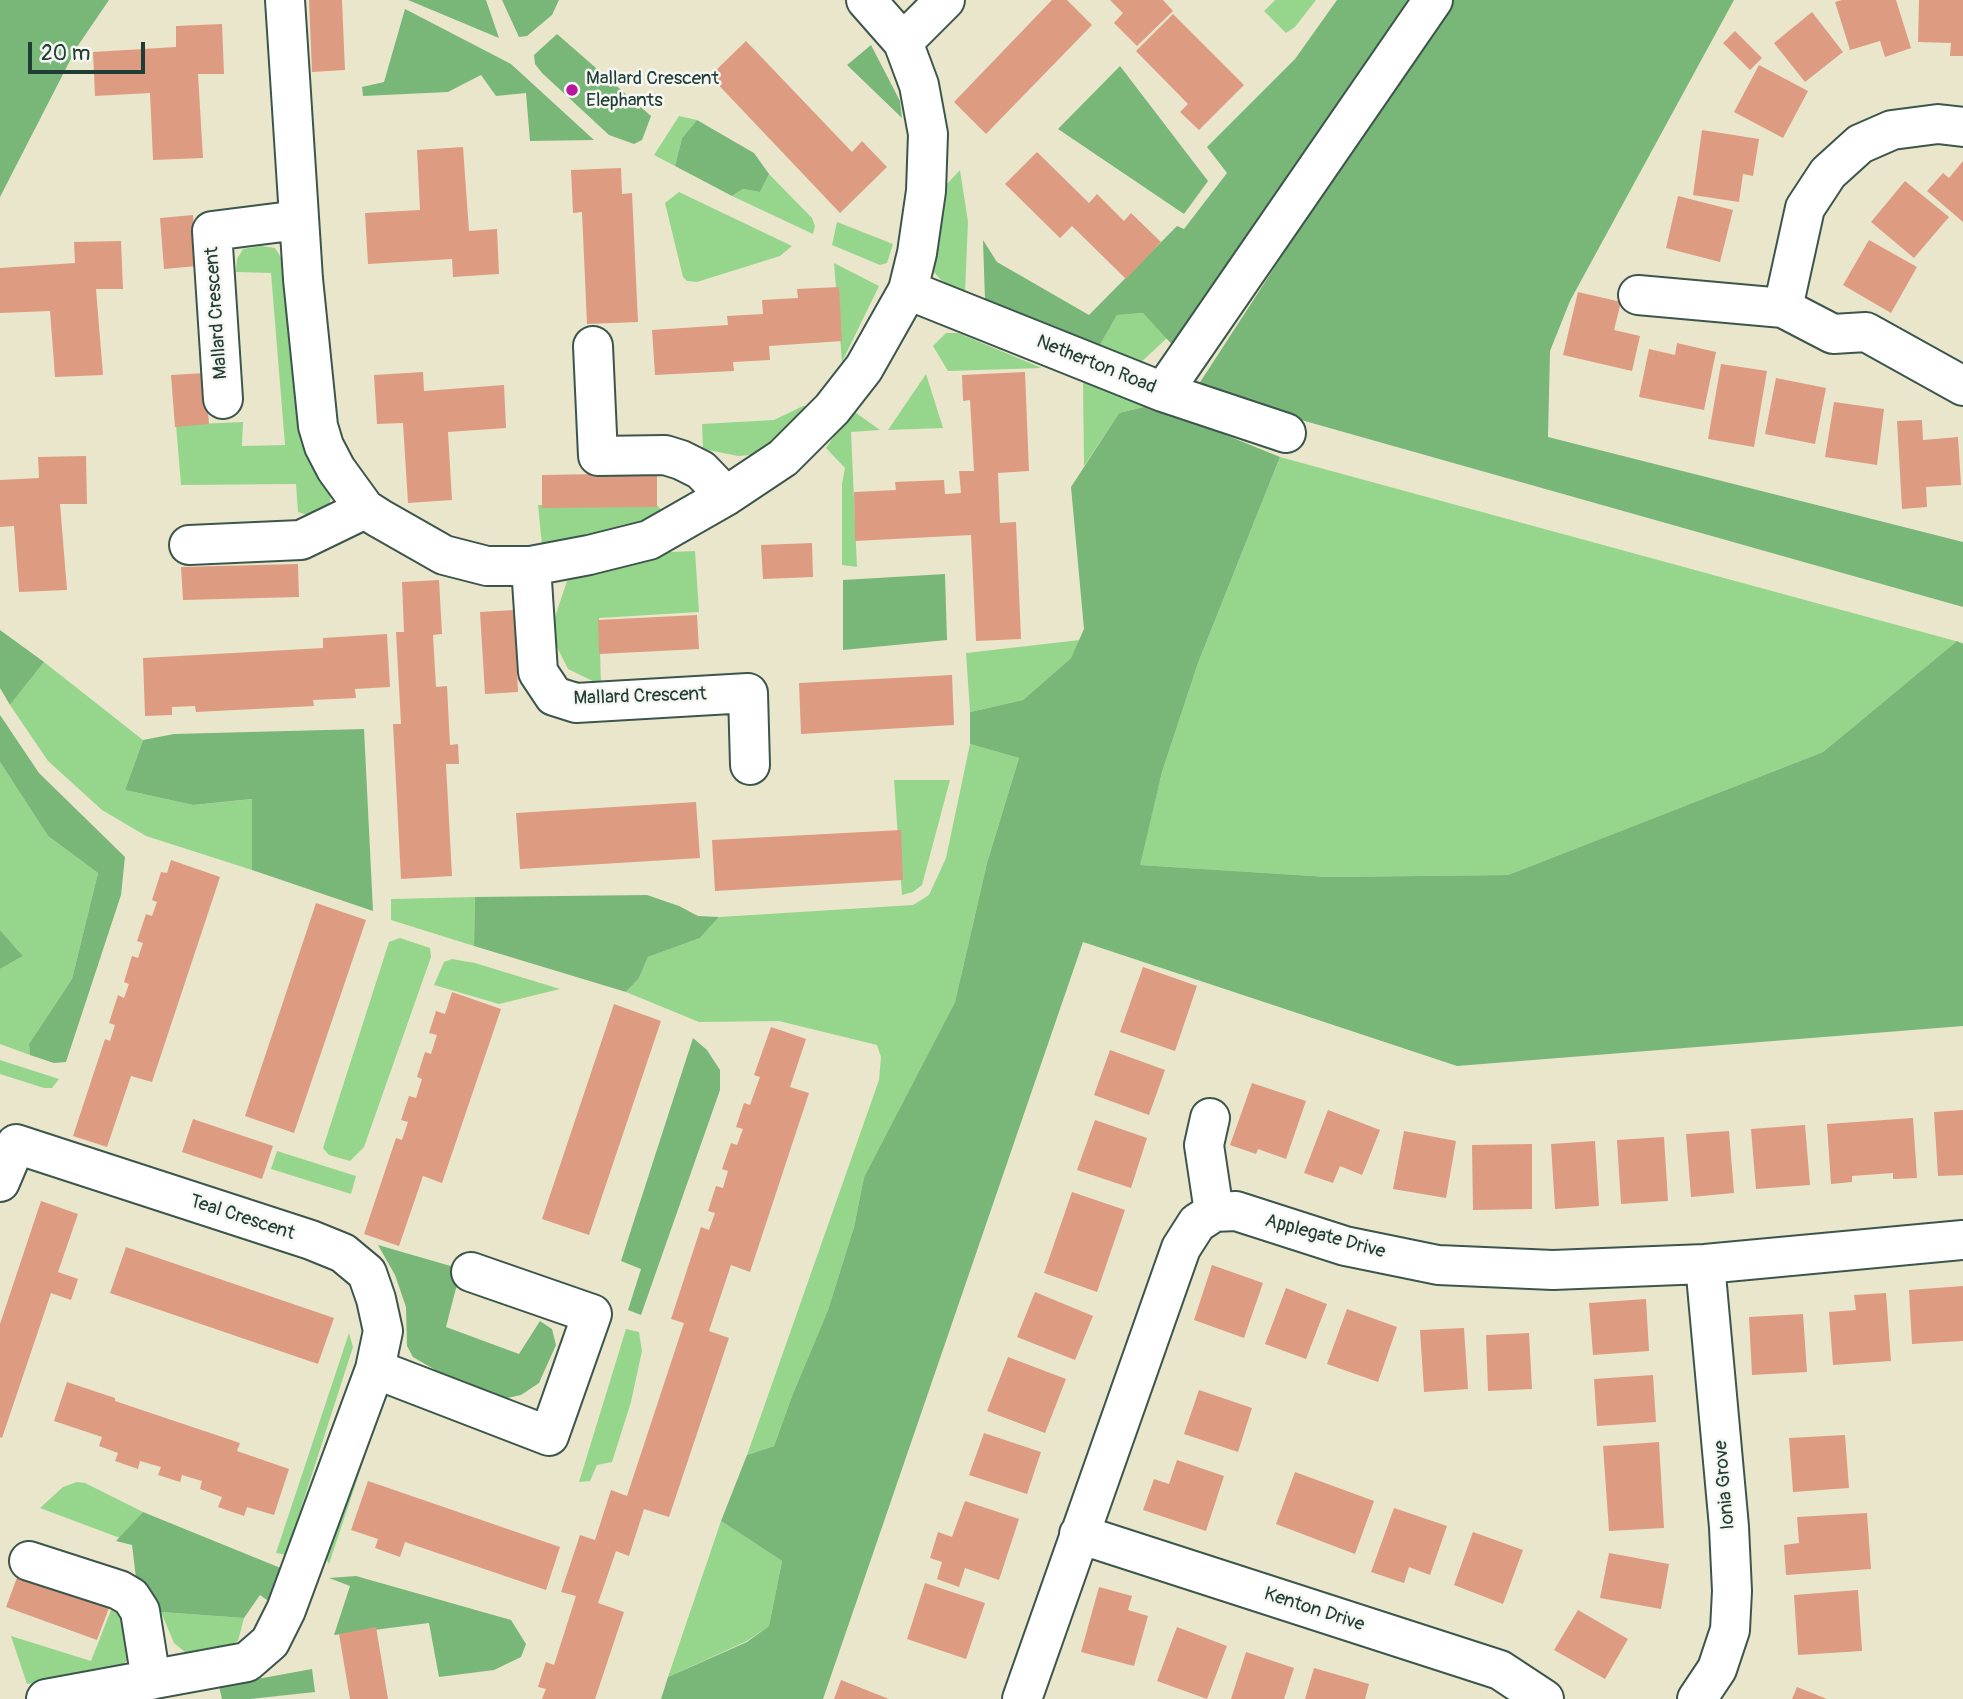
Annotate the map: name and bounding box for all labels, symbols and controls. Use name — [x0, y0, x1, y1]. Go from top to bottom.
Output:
scale bar — [32, 28, 149, 72]
text: 20 m — [41, 40, 90, 67]
place label: Mallard Crescent Elephants — [586, 68, 719, 112]
marker: Mallard Crescent Elephants — [564, 82, 580, 98]
street label: Mallard Crescent — [201, 246, 233, 380]
street label: Netherton Road — [1033, 331, 1159, 399]
street label: Mallard Crescent — [573, 683, 707, 711]
street label: Teal Crescent — [187, 1190, 297, 1246]
street label: Applegate Drive — [1262, 1210, 1388, 1264]
street label: Ionia Grove — [1710, 1439, 1740, 1531]
street label: Kenton Drive — [1261, 1583, 1367, 1637]

